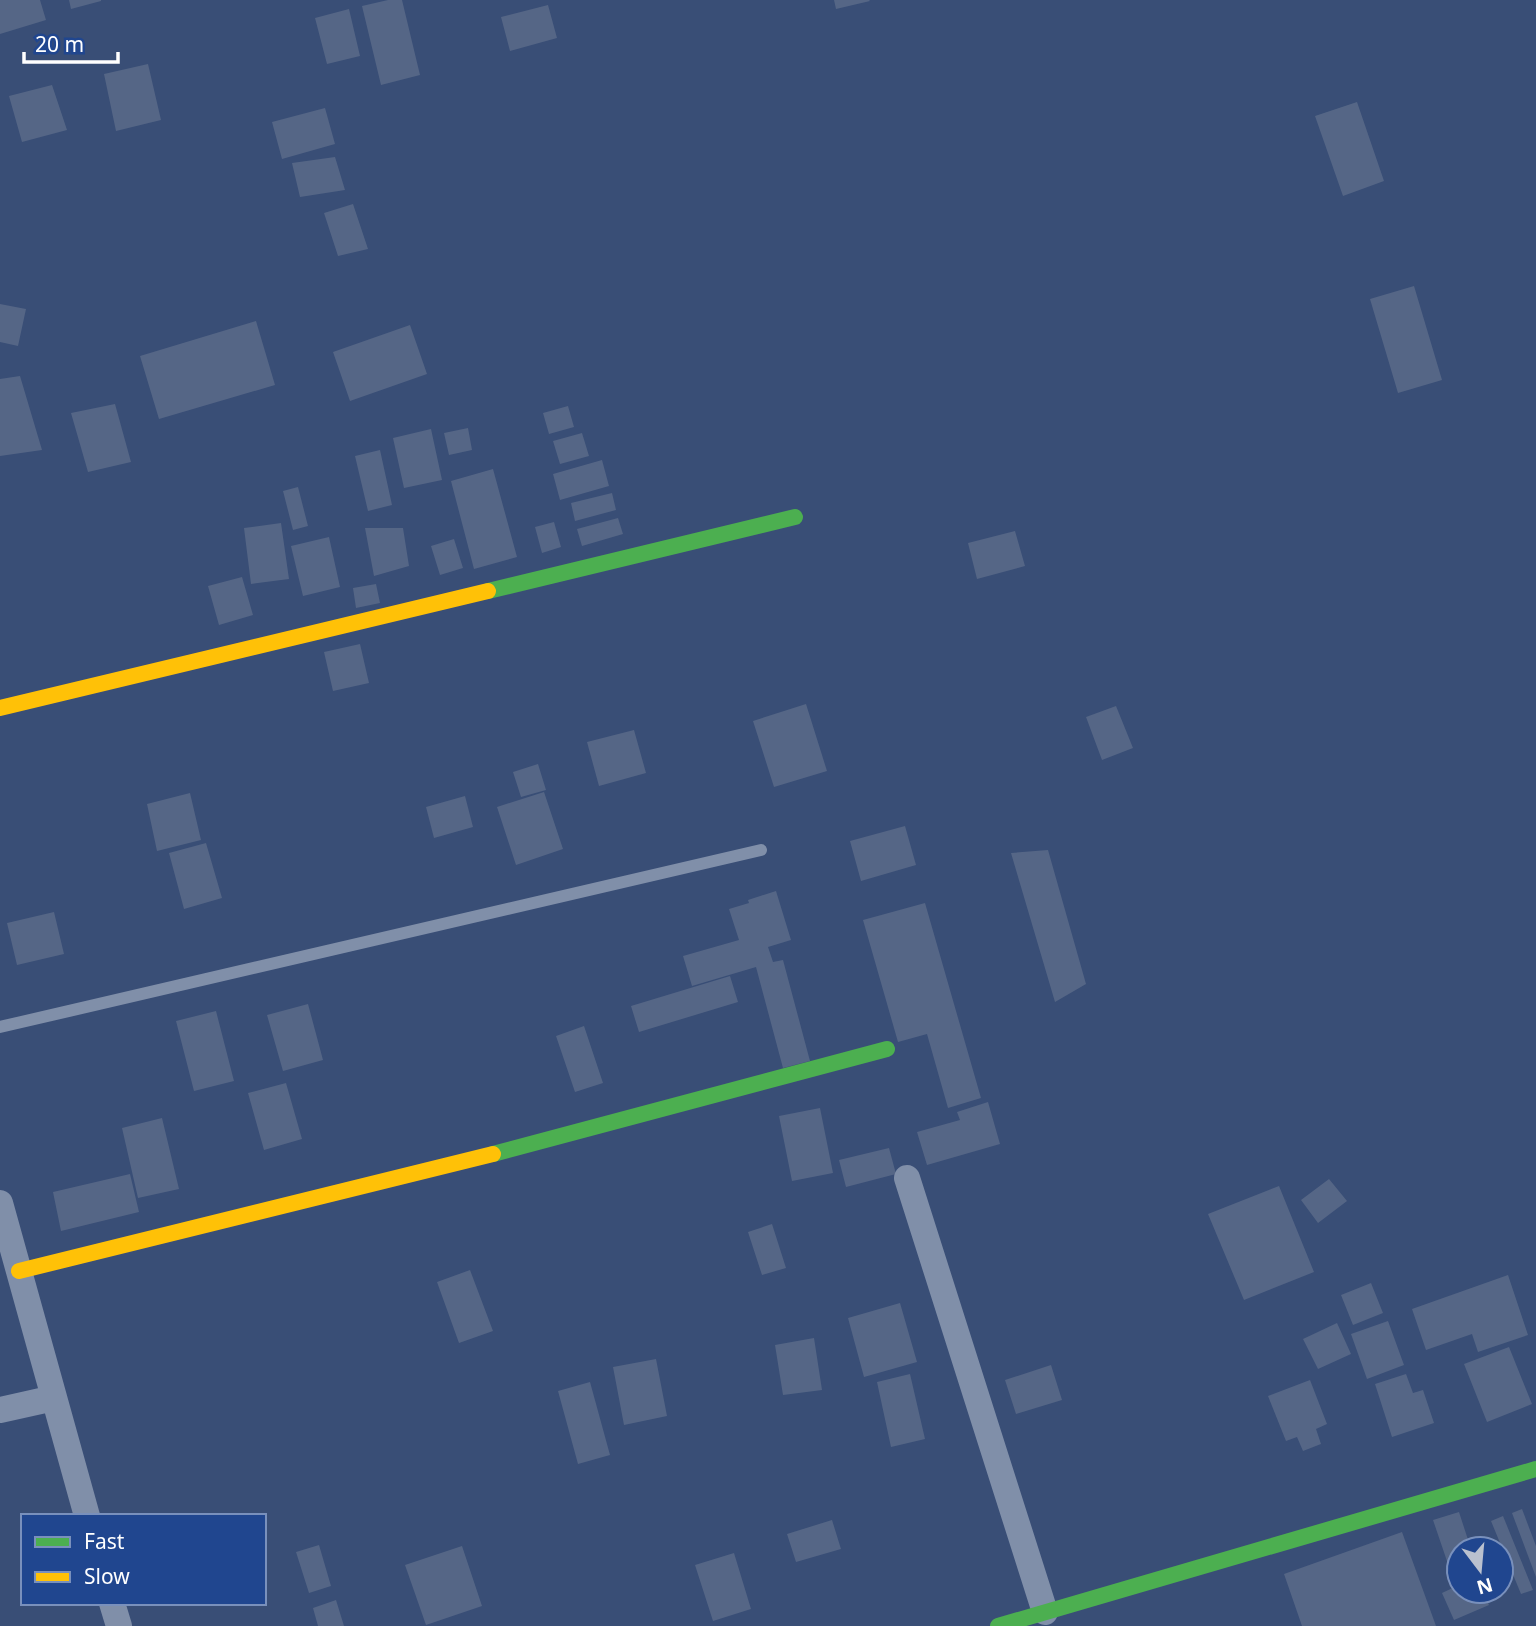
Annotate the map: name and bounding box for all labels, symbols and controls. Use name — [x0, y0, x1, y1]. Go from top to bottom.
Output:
scale bar — [24, 21, 119, 65]
text: 20 m — [35, 30, 84, 58]
legend — [21, 1514, 266, 1605]
text: Fast — [84, 1527, 125, 1555]
north arrow — [1445, 1535, 1515, 1605]
text: Slow — [84, 1562, 130, 1590]
text: N — [1474, 1572, 1496, 1601]

